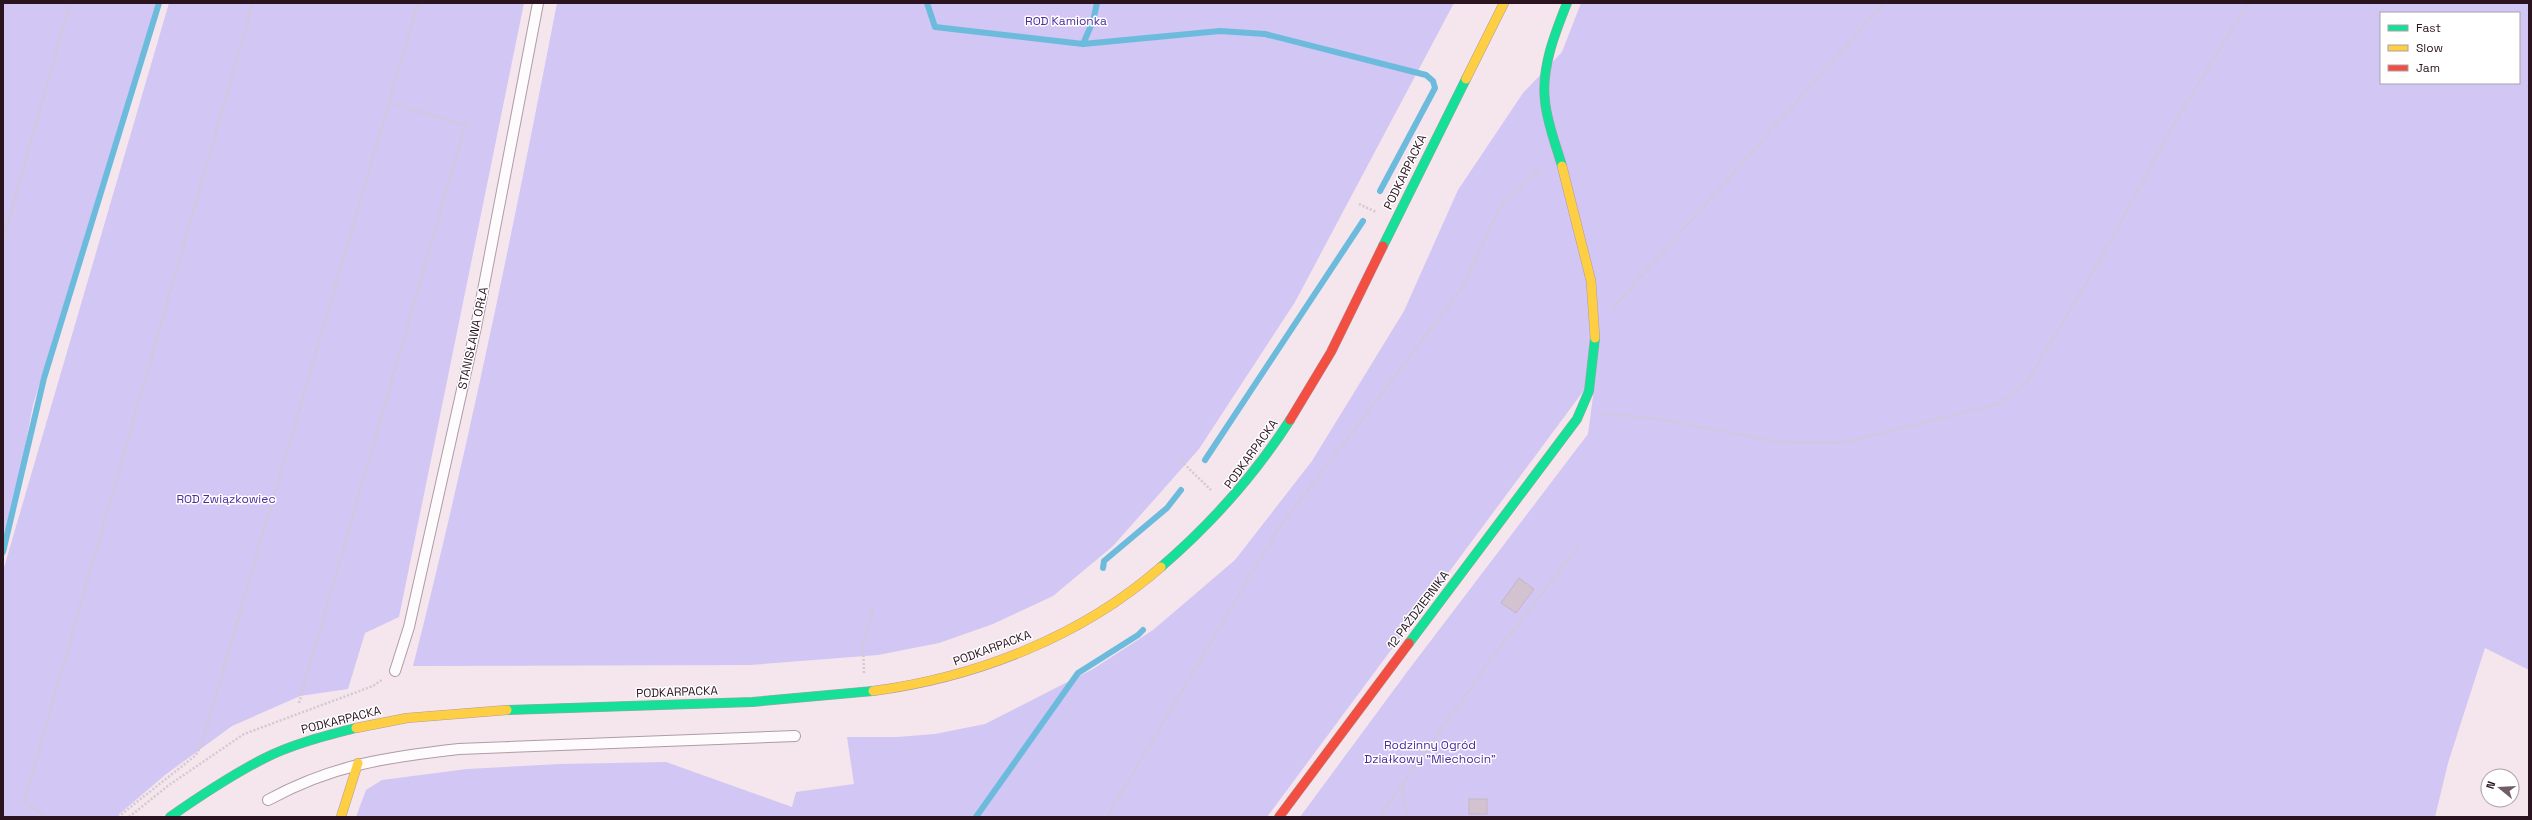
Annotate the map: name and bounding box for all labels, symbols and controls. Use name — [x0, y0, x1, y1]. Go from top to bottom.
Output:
legend — [2380, 12, 2520, 84]
park label: ROD Kamionka — [1025, 13, 1107, 29]
text: Fast — [2416, 20, 2441, 36]
text: Slow — [2416, 40, 2443, 56]
text: Jam — [2416, 60, 2440, 76]
street label: PODKARPACKA — [1380, 131, 1430, 212]
street label: STANISŁAWA ORŁA — [454, 285, 492, 391]
street label: PODKARPACKA — [1220, 416, 1282, 492]
park label: ROD Związkowiec — [176, 491, 276, 507]
street label: 12 PAŹDZIERNIKA — [1383, 567, 1453, 652]
street label: PODKARPACKA — [951, 626, 1034, 670]
street label: PODKARPACKA — [636, 683, 719, 701]
street label: PODKARPACKA — [299, 702, 383, 738]
park label: Rodzinny Ogród Działkowy "Miechocin" — [1364, 737, 1496, 767]
north arrow — [2480, 768, 2520, 808]
text: N — [2483, 779, 2498, 791]

